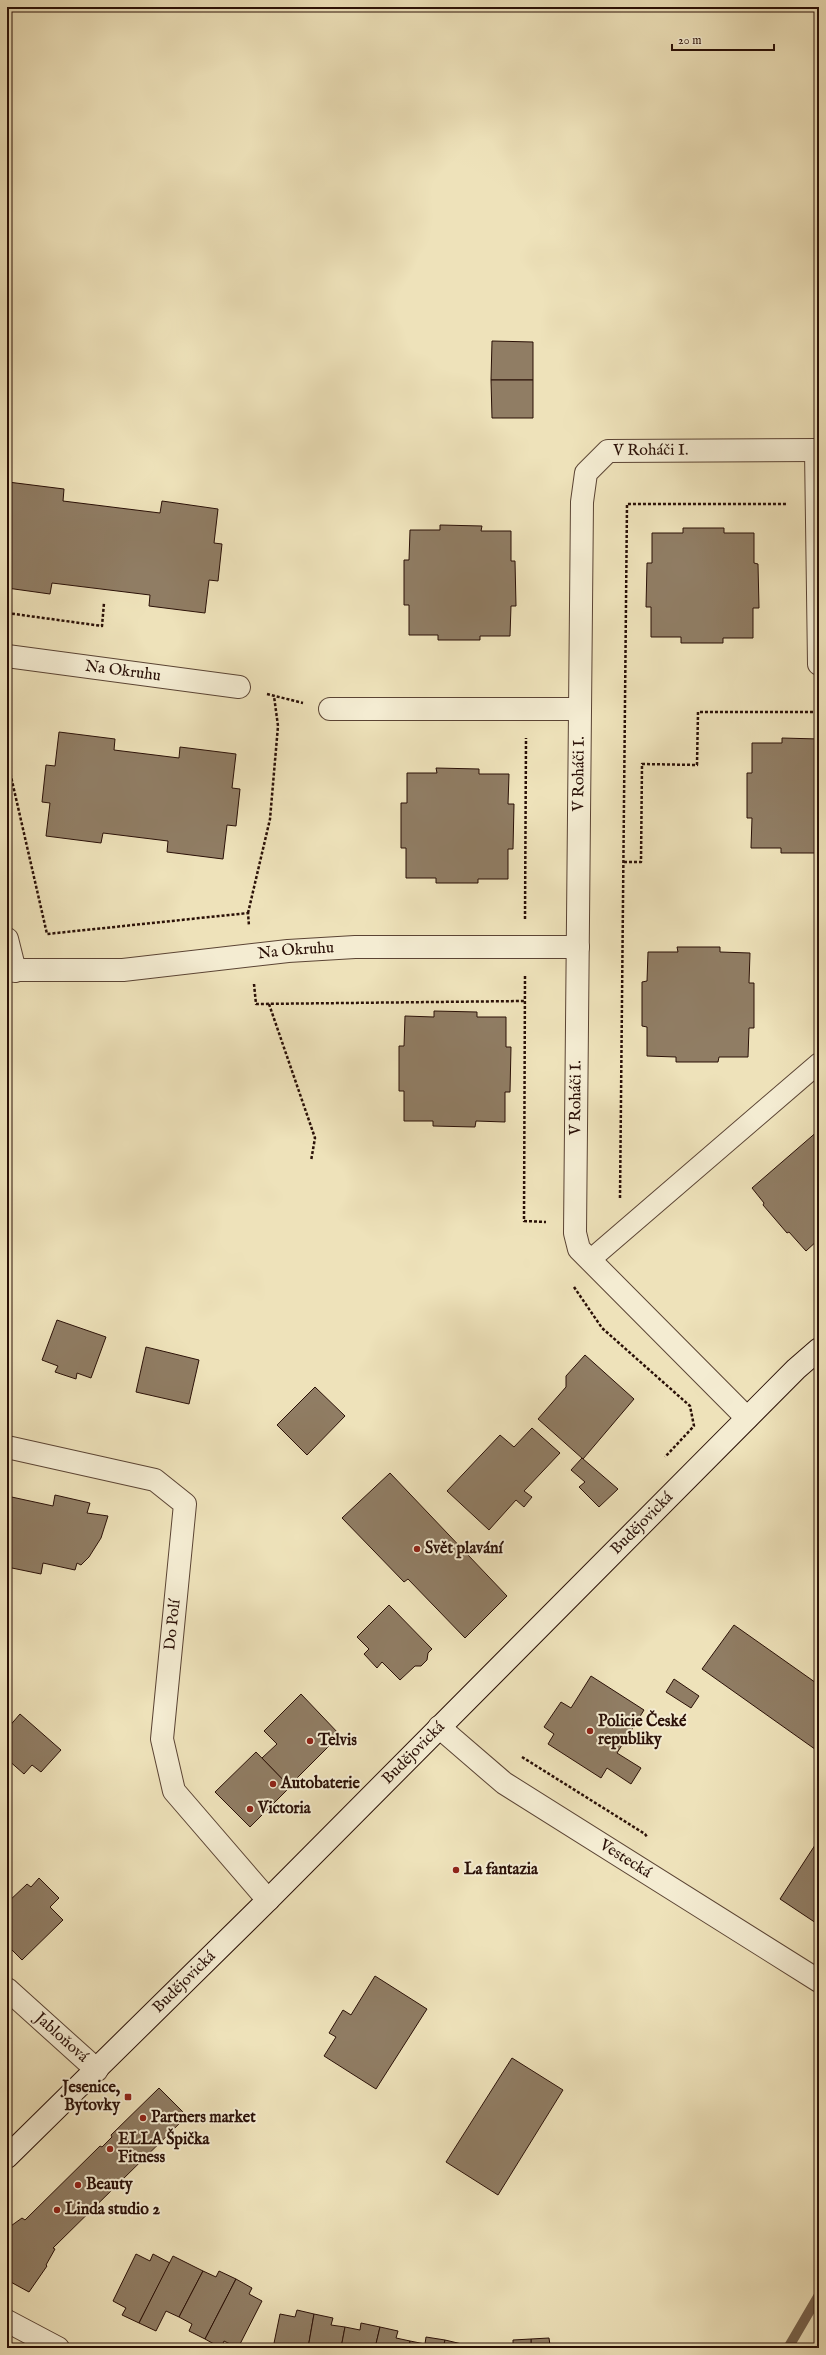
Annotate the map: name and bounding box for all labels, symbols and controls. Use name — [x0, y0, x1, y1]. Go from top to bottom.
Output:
scale bar — [672, 26, 774, 52]
text: 20 m — [678, 33, 701, 48]
street label: V Roháči I. — [612, 441, 688, 461]
street label: Na Okruhu — [84, 657, 162, 686]
street label: V Roháči I. — [569, 736, 590, 812]
street label: Na Okruhu — [257, 938, 335, 964]
street label: V Roháči I. — [566, 1060, 587, 1136]
street label: Budějovická — [607, 1488, 678, 1559]
place label: Svět plavání — [425, 1539, 505, 1559]
marker: Svět plavání — [412, 1544, 422, 1554]
street label: Do Polí — [160, 1597, 186, 1651]
place label: Policie České republiky — [598, 1710, 687, 1750]
street label: Budějovická — [378, 1718, 449, 1789]
marker: Policie České republiky — [585, 1726, 595, 1736]
place label: Telvis — [317, 1731, 357, 1751]
marker: Telvis — [305, 1736, 315, 1746]
place label: Autobaterie — [280, 1774, 361, 1794]
marker: Autobaterie — [268, 1779, 278, 1789]
place label: Victoria — [257, 1799, 312, 1819]
marker: Victoria — [245, 1804, 255, 1814]
street label: Vestecká — [595, 1835, 655, 1883]
place label: La fantazia — [464, 1860, 539, 1880]
marker: La fantazia — [451, 1865, 461, 1875]
street label: Budějovická — [149, 1947, 220, 2018]
street label: Jabloňová — [29, 2007, 92, 2067]
place label: Jesenice, Bytovky — [60, 2078, 121, 2116]
marker: Jesenice, Bytovky — [123, 2092, 133, 2102]
place label: Partners market — [151, 2108, 256, 2128]
marker: Partners market — [138, 2113, 148, 2123]
place label: ELLA Špička Fitness — [118, 2128, 211, 2168]
marker: ELLA Špička Fitness — [105, 2144, 115, 2154]
place label: Beauty — [86, 2175, 134, 2195]
marker: Beauty — [73, 2180, 83, 2190]
place label: Linda studio 2 — [65, 2200, 160, 2220]
marker: Linda studio 2 — [52, 2205, 62, 2215]

